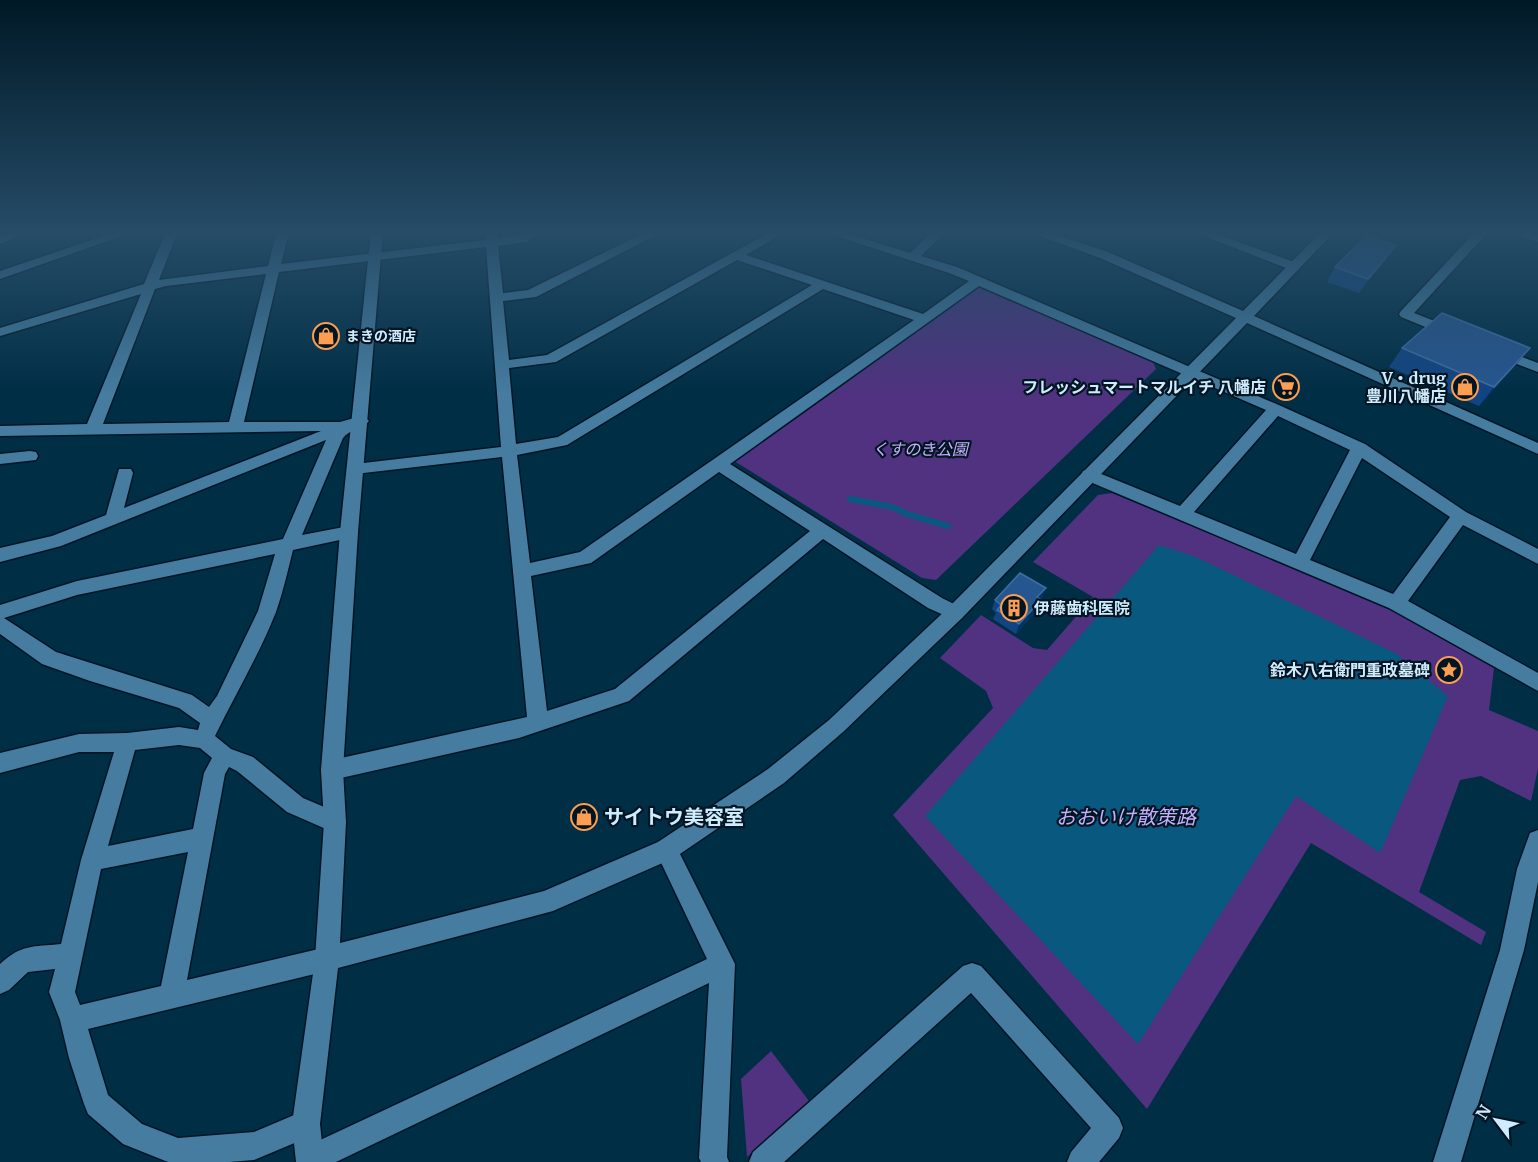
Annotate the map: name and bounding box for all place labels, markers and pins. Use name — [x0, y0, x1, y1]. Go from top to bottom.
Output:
shop icon: まきの酒店 — [311, 321, 341, 351]
place label: まきの酒店 — [346, 327, 416, 345]
place label: V・drug 豊川八幡店 — [1366, 368, 1446, 406]
supermarket icon: フレッシュマートマルイチ 八幡店 — [1271, 372, 1301, 402]
shop icon: V・drug 豊川八幡店 — [1450, 372, 1480, 402]
place label: フレッシュマートマルイチ 八幡店 — [1022, 377, 1266, 397]
building icon: 伊藤歯科医院 — [999, 593, 1029, 623]
place label: 伊藤歯科医院 — [1033, 598, 1130, 618]
place icon: 鈴木八右衛門重政墓碑 — [1434, 655, 1464, 685]
place label: 鈴木八右衛門重政墓碑 — [1270, 660, 1430, 680]
shop icon: サイトウ美容室 — [569, 802, 599, 832]
place label: サイトウ美容室 — [604, 804, 744, 829]

